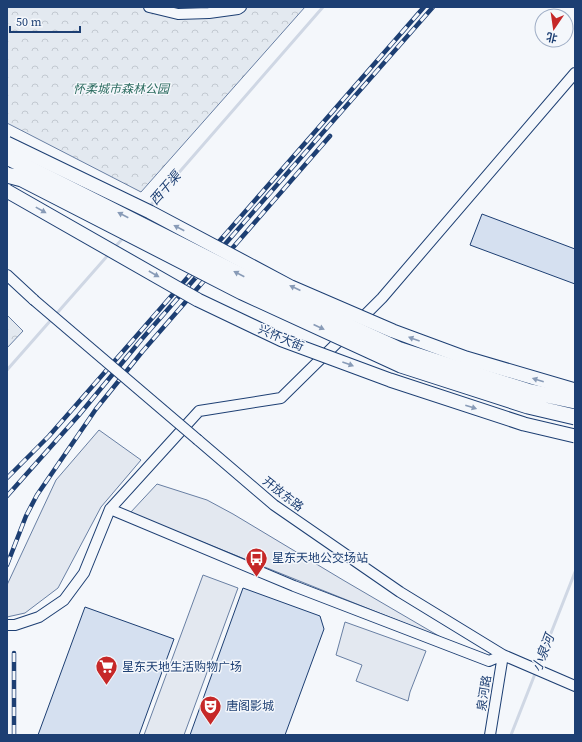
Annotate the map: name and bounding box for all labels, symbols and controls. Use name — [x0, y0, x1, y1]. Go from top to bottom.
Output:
scale bar — [10, 8, 80, 34]
north arrow — [534, 8, 574, 48]
text: 50 m — [16, 14, 42, 30]
text: 北 — [545, 29, 559, 46]
park label: 怀柔城市森林公园 — [73, 81, 171, 97]
water label: 西干渠 — [146, 166, 186, 208]
one-way arrow — [35, 207, 47, 214]
one-way arrow — [117, 212, 128, 218]
one-way arrow — [174, 224, 185, 231]
one-way arrow — [148, 271, 160, 278]
one-way arrow — [233, 271, 244, 277]
one-way arrow — [289, 285, 300, 291]
street label: 兴怀大街 — [256, 321, 306, 355]
one-way arrow — [313, 324, 324, 330]
one-way arrow — [408, 336, 420, 342]
one-way arrow — [342, 362, 354, 368]
one-way arrow — [531, 377, 543, 383]
one-way arrow — [465, 404, 477, 410]
street label: 开放东路 — [259, 473, 307, 515]
bus stop icon: 星东天地公交场站 — [243, 545, 269, 578]
place label: 星东天地公交场站 — [272, 550, 368, 566]
water label: 小泉河 — [528, 629, 559, 674]
supermarket icon: 星东天地生活购物广场 — [93, 654, 119, 687]
place label: 星东天地生活购物广场 — [122, 659, 242, 675]
street label: 泉河路 — [473, 674, 495, 712]
theatre icon: 唐阁影城 — [197, 693, 223, 726]
place label: 唐阁影城 — [226, 698, 274, 714]

